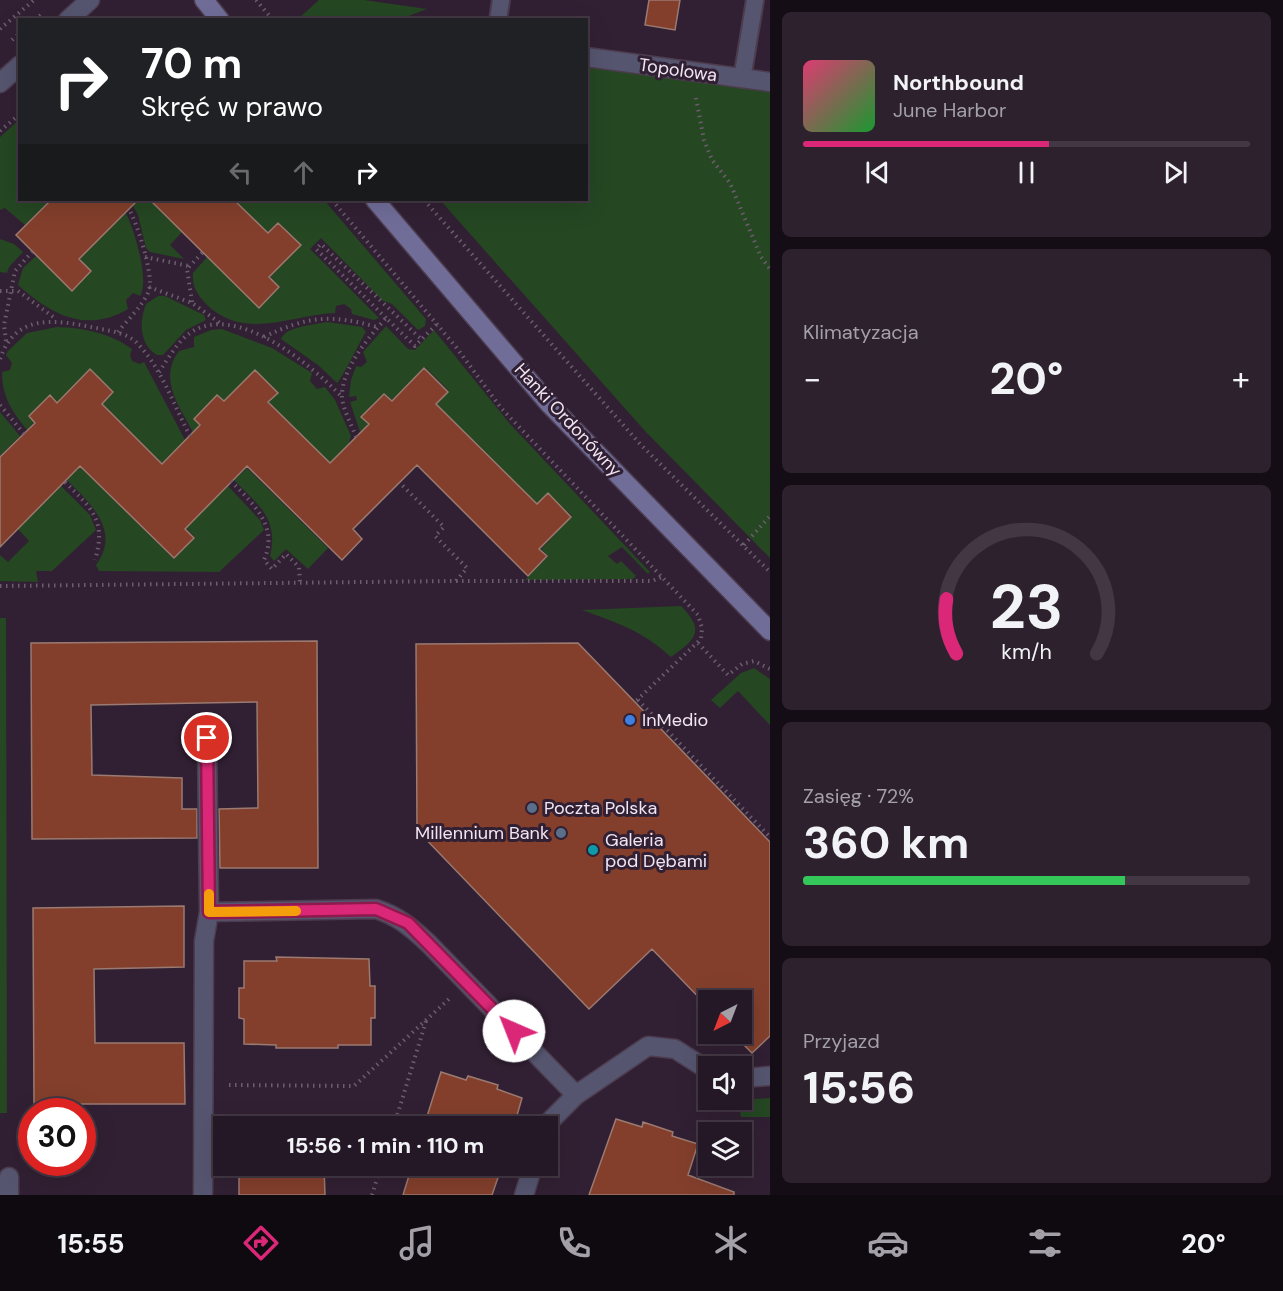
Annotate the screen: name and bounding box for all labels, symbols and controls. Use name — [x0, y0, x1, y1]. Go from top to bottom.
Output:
text: 70 m — [141, 36, 242, 91]
icon: right — [42, 42, 120, 120]
street label: Topolowa — [637, 53, 719, 87]
text: Northbound — [893, 68, 1024, 97]
text: Skręć w prawo — [141, 89, 323, 124]
text: June Harbor — [893, 97, 1006, 123]
icon: left — [224, 156, 257, 189]
icon: ahead — [287, 156, 320, 189]
icon: right — [350, 156, 383, 189]
icon: previous — [861, 156, 894, 189]
icon: pause — [1010, 156, 1043, 189]
icon: next — [1159, 156, 1192, 189]
text: Klimatyzacja — [803, 319, 919, 345]
text: 20° — [990, 349, 1063, 408]
text: − — [803, 357, 821, 400]
text: + — [1232, 357, 1250, 400]
street label: Hanki Ordonówny — [509, 358, 627, 482]
text: 23 — [990, 567, 1063, 648]
text: km/h — [1001, 639, 1052, 667]
place label: InMedio — [642, 708, 708, 732]
pin — [181, 712, 232, 763]
marker: InMedio — [623, 713, 637, 727]
icon: arrive — [190, 721, 223, 754]
text: Zasięg · 72% — [803, 783, 914, 809]
place label: Poczta Polska — [544, 796, 657, 820]
marker: Poczta Polska — [525, 801, 539, 815]
text: 360 km — [803, 813, 969, 872]
place label: Millennium Bank — [415, 821, 549, 845]
marker: Millennium Bank — [554, 826, 568, 840]
place label: Galeria pod Dębami — [605, 828, 707, 873]
marker: Galeria pod Dębami — [586, 843, 600, 857]
north arrow — [698, 990, 752, 1044]
map controls — [698, 990, 752, 1176]
position arrow — [482, 999, 546, 1063]
text: Przyjazd — [803, 1028, 880, 1054]
button: sound — [698, 1056, 752, 1110]
text: 15:56 — [803, 1058, 915, 1117]
speed limit sign: 30 — [18, 1098, 96, 1176]
button: layers — [698, 1122, 752, 1176]
text: 15:56 · 1 min · 110 m — [287, 1131, 484, 1160]
icon: directions — [240, 1222, 282, 1264]
icon: music — [396, 1222, 438, 1264]
icon: phone — [553, 1222, 595, 1264]
icon: climate — [710, 1222, 752, 1264]
icon: car — [867, 1222, 909, 1264]
icon: filters — [1024, 1222, 1066, 1264]
text: 15:55 — [57, 1226, 125, 1261]
text: 20° — [1181, 1226, 1226, 1261]

